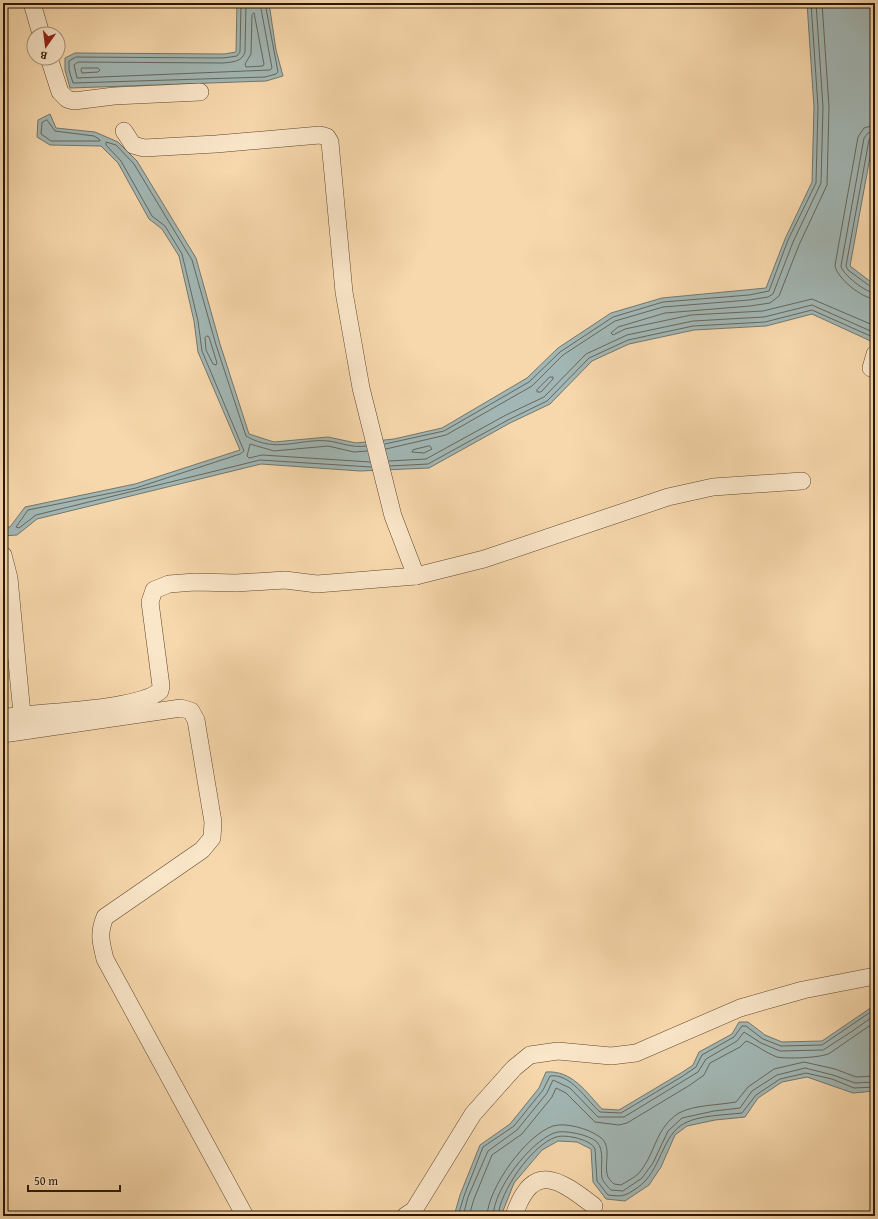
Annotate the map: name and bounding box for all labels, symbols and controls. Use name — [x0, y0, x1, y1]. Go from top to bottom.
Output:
north arrow — [26, 26, 66, 66]
text: B — [38, 47, 49, 64]
scale bar — [28, 1167, 120, 1193]
text: 50 m — [34, 1172, 58, 1189]

